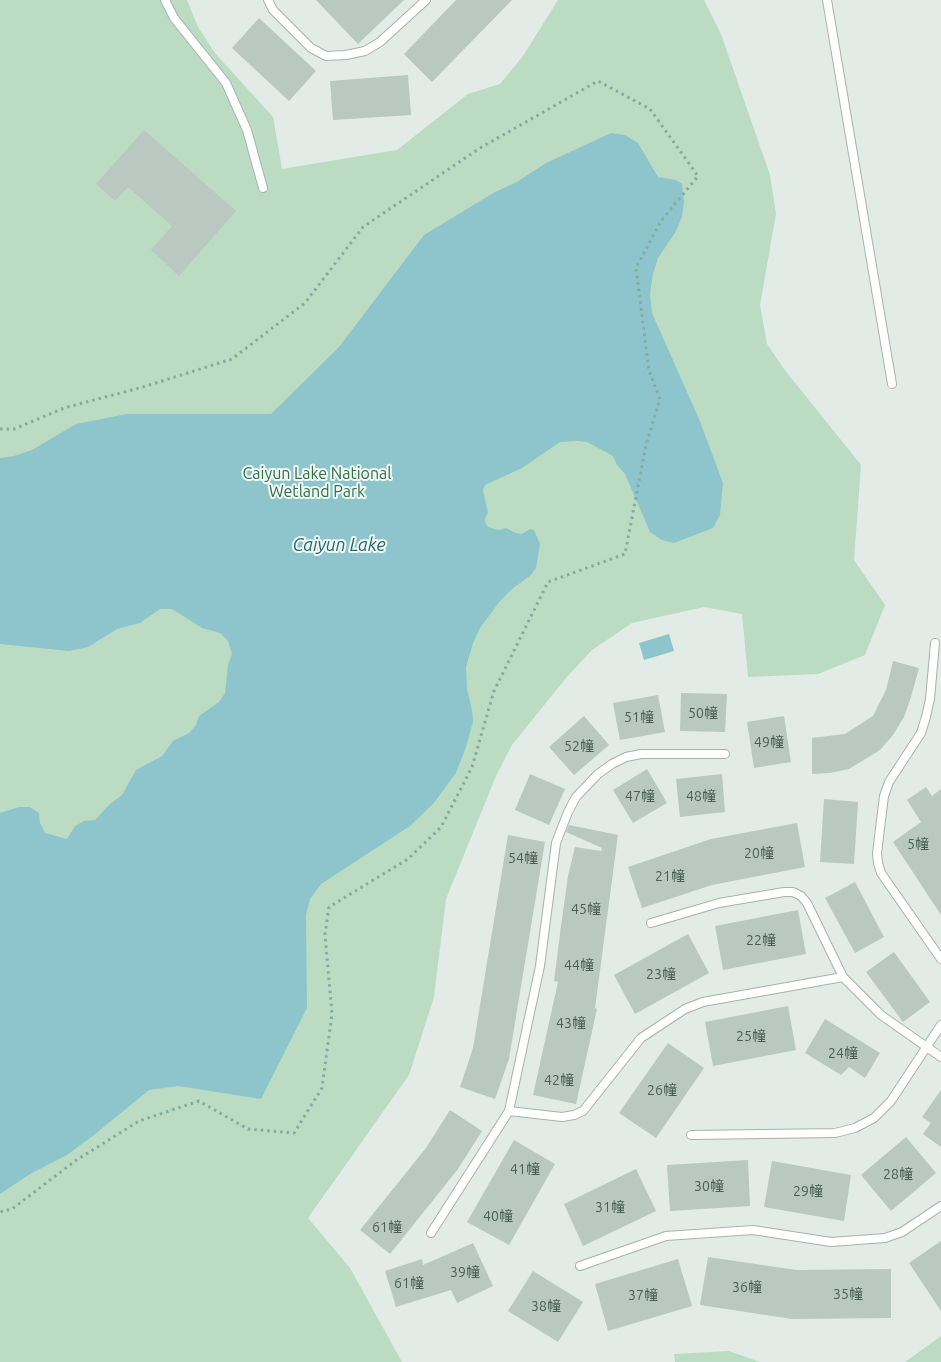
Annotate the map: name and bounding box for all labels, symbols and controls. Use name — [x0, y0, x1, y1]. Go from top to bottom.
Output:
park label: Caiyun Lake National Wetland Park — [243, 464, 391, 502]
water label: Caiyun Lake — [292, 534, 386, 556]
house number: 50幢 — [688, 705, 718, 721]
house number: 51幢 — [624, 709, 654, 725]
house number: 49幢 — [754, 734, 784, 750]
house number: 52幢 — [564, 738, 594, 754]
house number: 47幢 — [625, 788, 655, 804]
house number: 48幢 — [686, 788, 716, 804]
house number: 5幢 — [907, 836, 929, 852]
house number: 20幢 — [744, 845, 774, 861]
house number: 54幢 — [508, 850, 538, 866]
house number: 21幢 — [655, 868, 685, 884]
house number: 45幢 — [571, 901, 601, 917]
house number: 22幢 — [746, 932, 776, 948]
house number: 44幢 — [564, 957, 594, 973]
house number: 23幢 — [646, 966, 676, 982]
house number: 43幢 — [556, 1015, 586, 1031]
house number: 25幢 — [736, 1028, 766, 1044]
house number: 24幢 — [828, 1045, 858, 1061]
house number: 42幢 — [544, 1072, 574, 1088]
house number: 26幢 — [647, 1082, 677, 1098]
house number: 41幢 — [510, 1161, 540, 1177]
house number: 28幢 — [883, 1166, 913, 1182]
house number: 30幢 — [694, 1178, 724, 1194]
house number: 29幢 — [793, 1183, 823, 1199]
house number: 31幢 — [595, 1199, 625, 1215]
house number: 40幢 — [483, 1208, 513, 1224]
house number: 61幢 — [372, 1219, 402, 1235]
house number: 39幢 — [450, 1264, 480, 1280]
house number: 61幢 — [394, 1275, 424, 1291]
house number: 36幢 — [732, 1279, 762, 1295]
house number: 35幢 — [833, 1286, 863, 1302]
house number: 37幢 — [628, 1287, 658, 1303]
house number: 38幢 — [531, 1298, 561, 1314]

